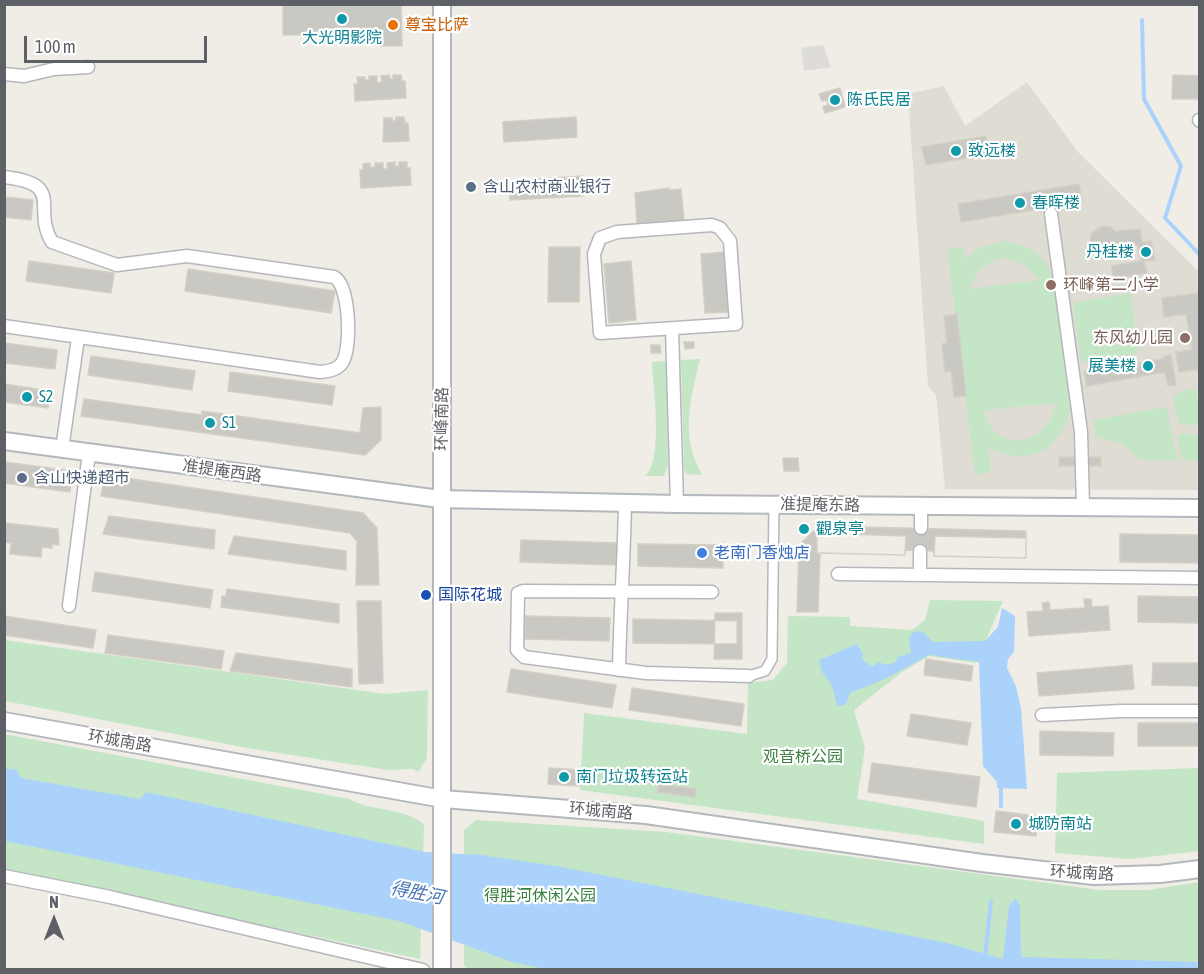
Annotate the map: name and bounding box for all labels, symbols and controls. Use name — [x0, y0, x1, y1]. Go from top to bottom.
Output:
marker: 大光明影院 — [335, 12, 349, 26]
place label: 尊宝比萨 — [405, 15, 469, 35]
marker: 尊宝比萨 — [386, 18, 400, 32]
scale bar — [27, 24, 210, 62]
place label: 大光明影院 — [302, 28, 382, 48]
text: 100 m — [35, 36, 76, 57]
place label: 陈氏民居 — [847, 90, 911, 110]
marker: 陈氏民居 — [828, 93, 842, 107]
place label: 致远楼 — [968, 141, 1016, 161]
marker: 致远楼 — [949, 144, 963, 158]
place label: 含山农村商业银行 — [483, 177, 611, 197]
marker: 含山农村商业银行 — [464, 180, 478, 194]
place label: 春晖楼 — [1032, 193, 1080, 213]
marker: 春晖楼 — [1013, 196, 1027, 210]
place label: 丹桂楼 — [1086, 242, 1134, 262]
marker: 丹桂楼 — [1139, 245, 1153, 259]
place label: 环峰第二小学 — [1063, 275, 1159, 295]
marker: 环峰第二小学 — [1044, 278, 1058, 292]
place label: 东风幼儿园 — [1093, 328, 1173, 348]
marker: 东风幼儿园 — [1178, 331, 1192, 345]
place label: 展美楼 — [1088, 356, 1136, 376]
marker: 展美楼 — [1141, 359, 1155, 373]
place label: S2 — [39, 387, 53, 407]
street label: 环峰南路 — [432, 387, 452, 451]
marker: S2 — [20, 390, 34, 404]
place label: S1 — [222, 413, 236, 433]
marker: S1 — [203, 416, 217, 430]
street label: 准提庵西路 — [181, 456, 263, 486]
place label: 含山快递超市 — [34, 468, 130, 488]
marker: 含山快递超市 — [15, 471, 29, 485]
street label: 准提庵东路 — [780, 495, 860, 515]
place label: 觀泉亭 — [816, 519, 864, 539]
marker: 觀泉亭 — [797, 522, 811, 536]
place label: 老南门香烛店 — [714, 543, 810, 563]
marker: 老南门香烛店 — [695, 546, 709, 560]
place label: 国际花城 — [438, 585, 502, 605]
marker: 国际花城 — [419, 588, 433, 602]
street label: 环城南路 — [87, 726, 153, 756]
park label: 观音桥公园 — [763, 747, 843, 767]
place label: 南门垃圾转运站 — [576, 767, 688, 787]
marker: 南门垃圾转运站 — [557, 770, 571, 784]
street label: 环城南路 — [568, 799, 634, 823]
place label: 城防南站 — [1028, 814, 1092, 834]
marker: 城防南站 — [1009, 817, 1023, 831]
street label: 环城南路 — [1050, 862, 1114, 884]
water label: 得胜河 — [388, 877, 446, 909]
park label: 得胜河休闲公园 — [484, 886, 596, 906]
north arrow — [24, 890, 84, 950]
text: N — [49, 893, 59, 911]

